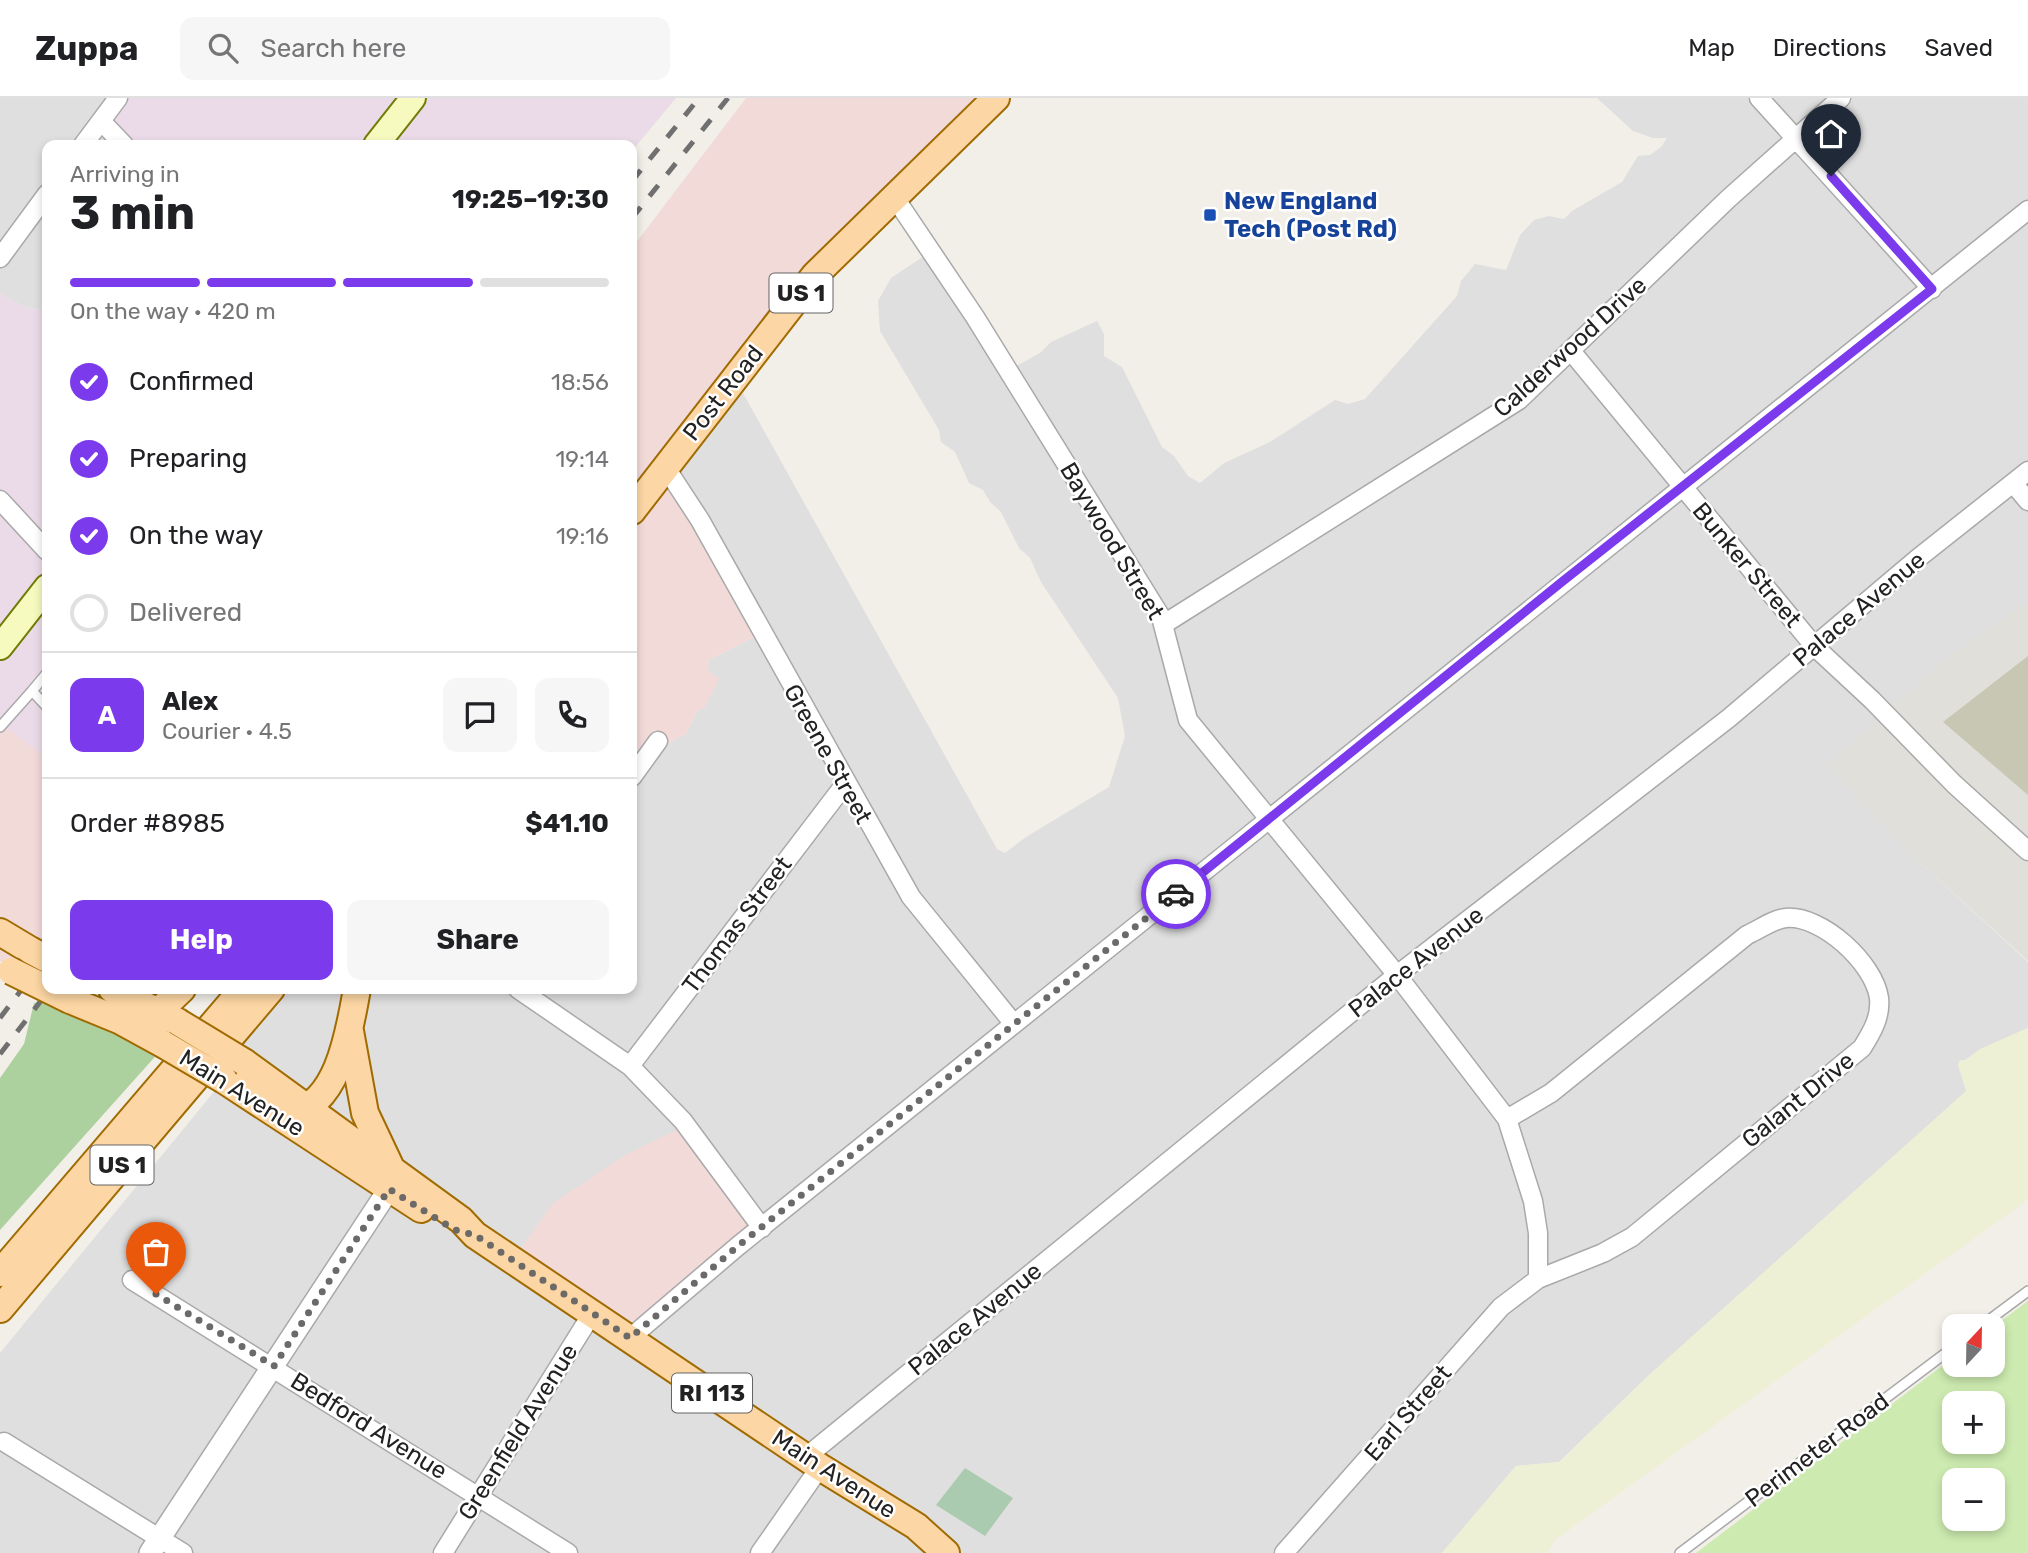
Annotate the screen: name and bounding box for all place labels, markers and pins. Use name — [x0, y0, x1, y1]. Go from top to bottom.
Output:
pin — [1801, 104, 1861, 176]
place label: New England Tech (Post Rd) — [1224, 187, 1397, 243]
marker: New England Tech (Post Rd) — [1202, 207, 1218, 223]
pin — [126, 1222, 186, 1294]

